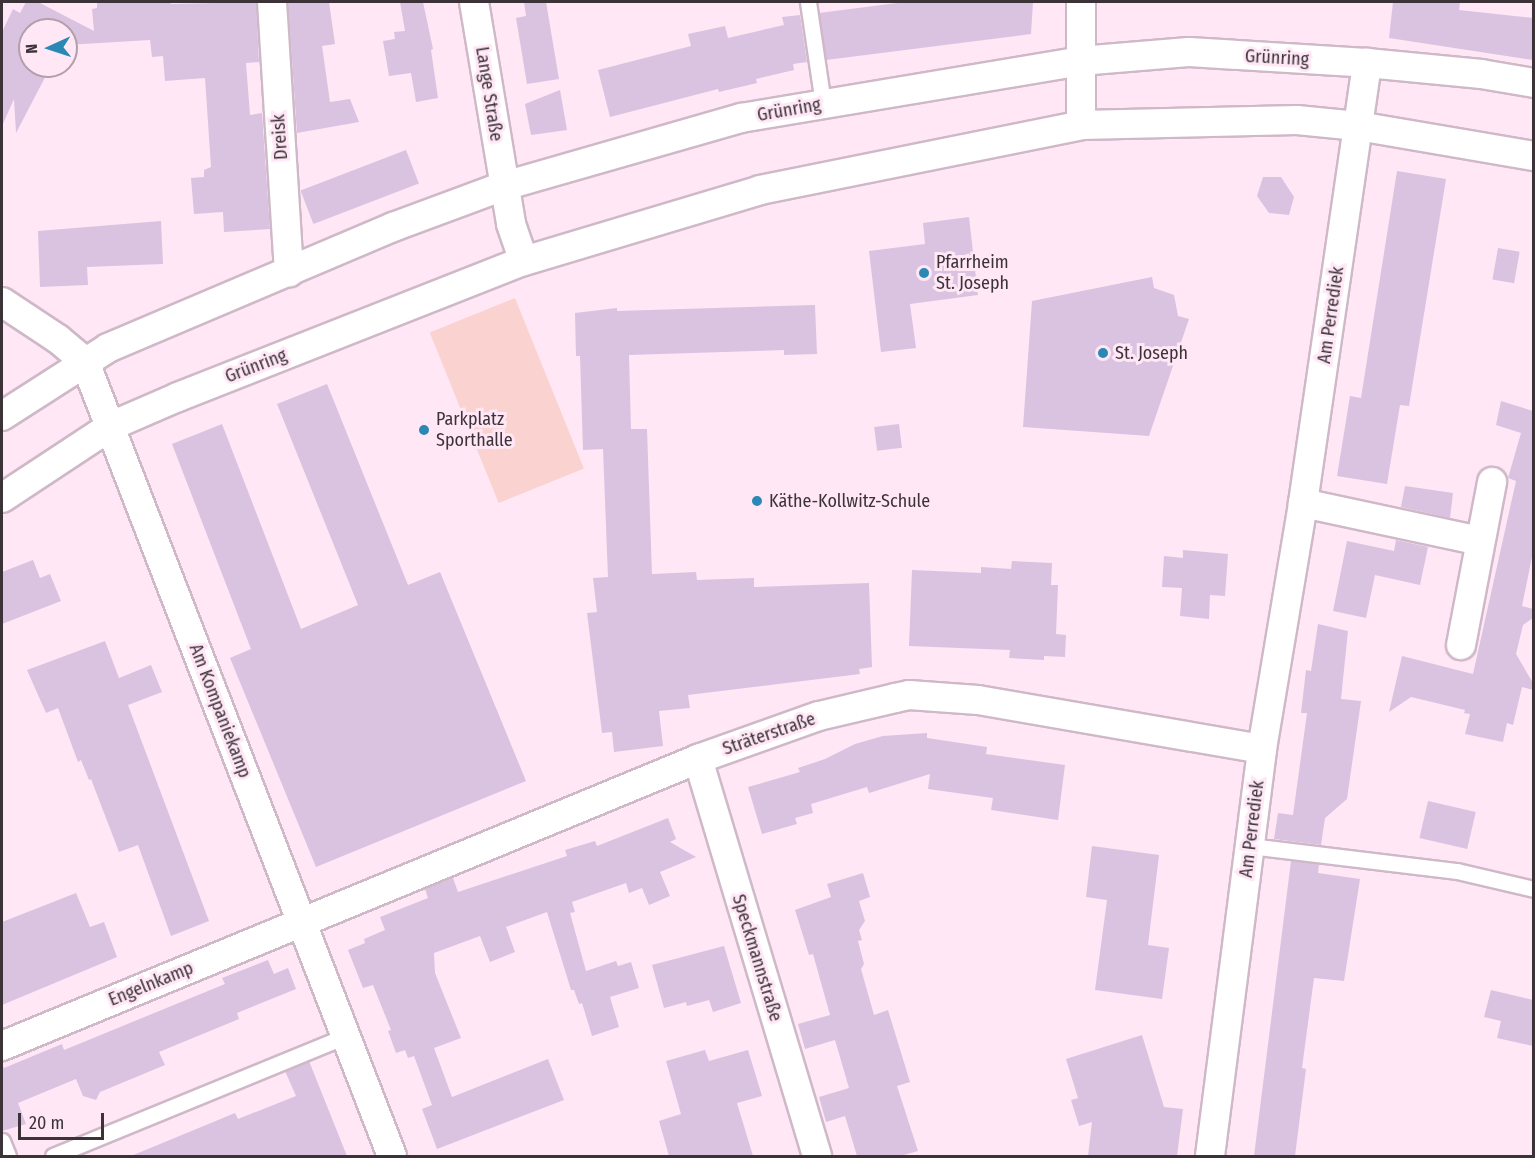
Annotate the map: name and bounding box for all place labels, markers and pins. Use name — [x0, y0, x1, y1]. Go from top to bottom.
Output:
place label: Pfarrheim St. Joseph — [936, 252, 1009, 294]
marker: Pfarrheim St. Joseph — [917, 266, 931, 280]
place label: St. Joseph — [1115, 342, 1188, 364]
marker: St. Joseph — [1096, 346, 1110, 360]
place label: Parkplatz Sporthalle — [436, 409, 513, 452]
marker: Parkplatz Sporthalle — [417, 423, 431, 437]
place label: Käthe-Kollwitz-Schule — [769, 490, 930, 512]
marker: Käthe-Kollwitz-Schule — [750, 494, 764, 508]

